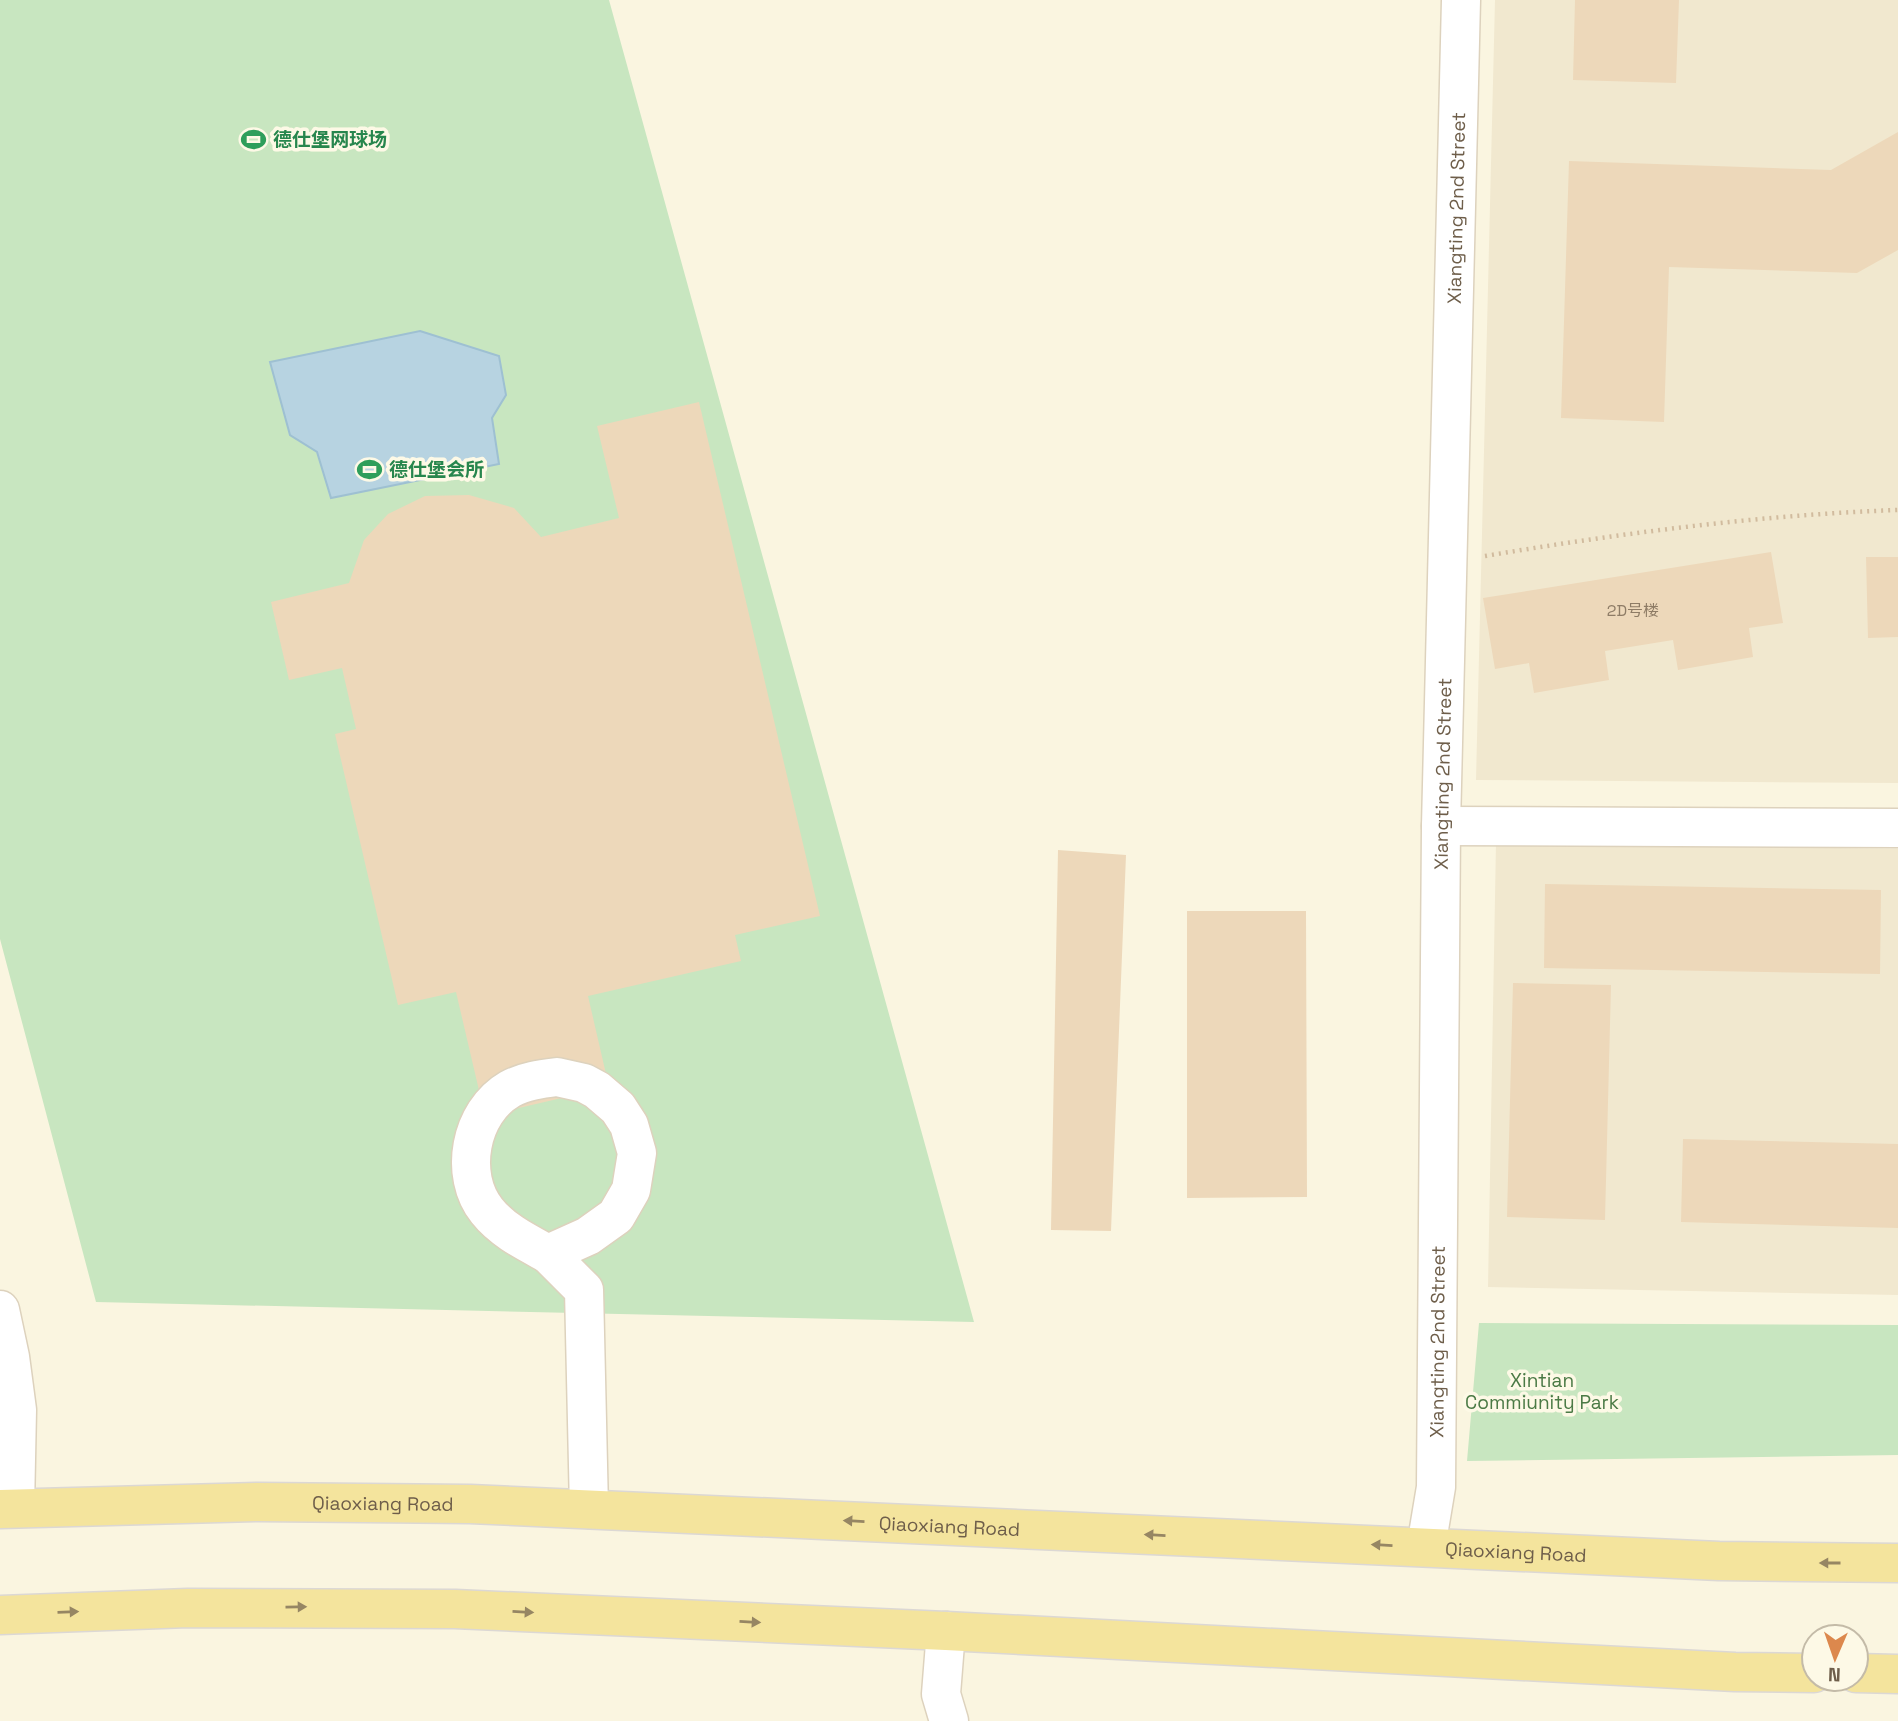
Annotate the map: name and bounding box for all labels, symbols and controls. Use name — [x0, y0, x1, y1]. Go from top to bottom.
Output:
street label: Xiangting 2nd Street — [1441, 112, 1471, 304]
sports icon: 德仕堡网球场 — [239, 125, 267, 153]
place label: 德仕堡网球场 — [273, 127, 387, 152]
sports icon: 德仕堡会所 — [355, 455, 383, 483]
place label: 德仕堡会所 — [389, 457, 484, 482]
house number: 2D号楼 — [1607, 600, 1659, 621]
street label: Xiangting 2nd Street — [1428, 678, 1457, 870]
street label: Xiangting 2nd Street — [1424, 1246, 1450, 1438]
park label: Xintian Commiunity Park — [1465, 1368, 1619, 1415]
street label: Qiaoxiang Road — [312, 1490, 454, 1516]
street label: Qiaoxiang Road — [878, 1510, 1021, 1542]
one-way arrow — [843, 1515, 865, 1526]
one-way arrow — [1144, 1529, 1166, 1540]
street label: Qiaoxiang Road — [1445, 1536, 1587, 1567]
one-way arrow — [1371, 1540, 1393, 1551]
one-way arrow — [1819, 1557, 1841, 1569]
one-way arrow — [285, 1601, 307, 1613]
one-way arrow — [57, 1607, 79, 1618]
one-way arrow — [512, 1607, 534, 1618]
one-way arrow — [740, 1617, 762, 1628]
north arrow — [1800, 1623, 1870, 1693]
text: N — [1828, 1662, 1841, 1687]

